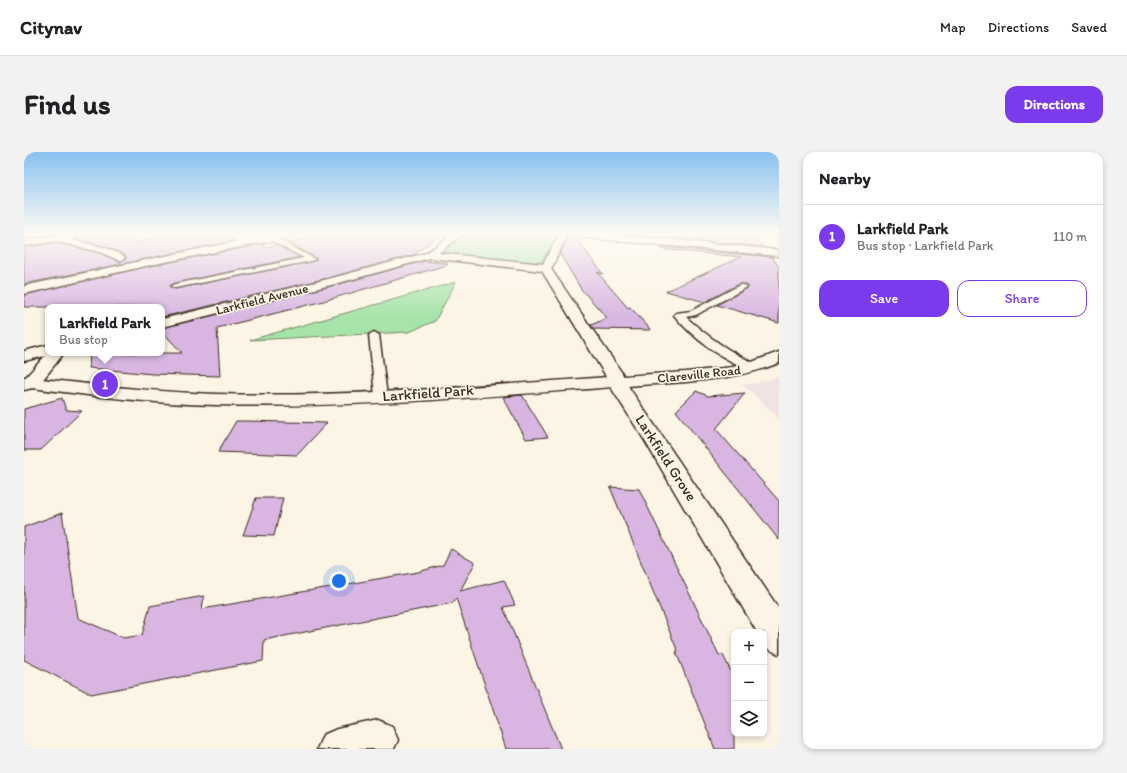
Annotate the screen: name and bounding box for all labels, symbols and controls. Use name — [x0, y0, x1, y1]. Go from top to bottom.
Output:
text: Citynav — [20, 16, 82, 39]
text: Map — [940, 19, 966, 36]
text: Directions — [988, 19, 1049, 36]
text: Saved — [1071, 19, 1107, 36]
button: Directions — [1005, 86, 1103, 123]
text: Find us — [24, 87, 111, 121]
text: Nearby — [819, 168, 871, 188]
text: Larkfield Park — [857, 220, 948, 238]
text: 1 — [829, 229, 835, 244]
text: 110 m — [1053, 229, 1087, 244]
text: Bus stop · Larkfield Park — [857, 238, 994, 253]
street label: Larkfield Avenue — [214, 280, 310, 318]
button: Save — [819, 280, 949, 317]
button: Share — [957, 280, 1087, 317]
popup — [45, 304, 165, 356]
text: Larkfield Park — [59, 314, 151, 332]
text: Bus stop — [59, 332, 108, 347]
street label: Clareville Road — [656, 362, 742, 386]
pin: 1 — [92, 369, 118, 399]
street label: Larkfield Park — [382, 381, 474, 405]
street label: Larkfield Grove — [631, 411, 701, 505]
your location — [329, 571, 349, 591]
map controls — [731, 629, 767, 737]
button: + — [731, 629, 767, 665]
button: − — [731, 665, 767, 701]
button: layers — [731, 701, 767, 737]

